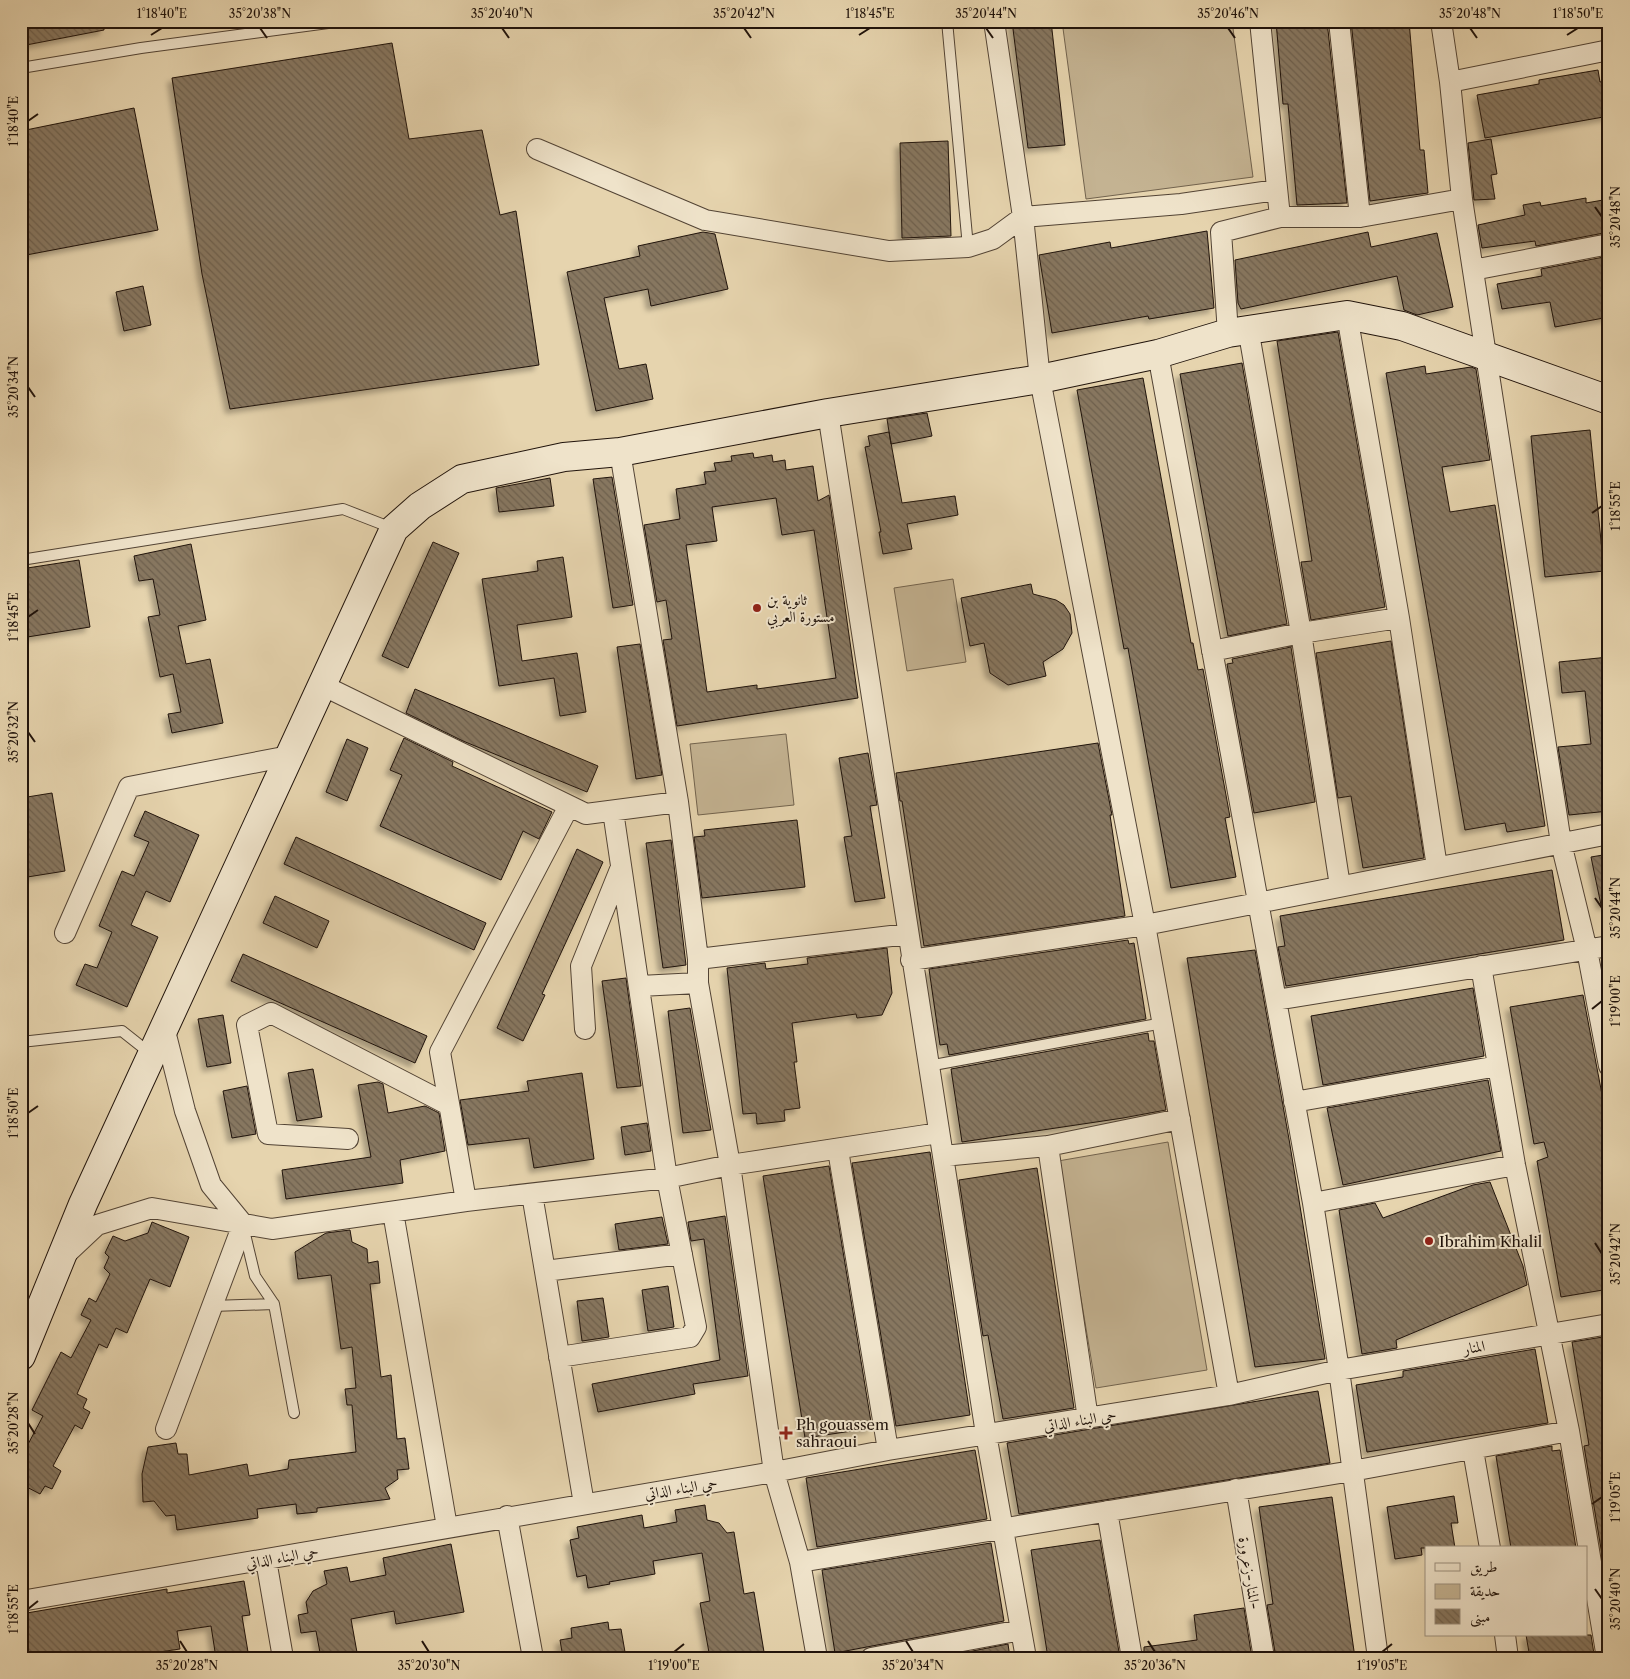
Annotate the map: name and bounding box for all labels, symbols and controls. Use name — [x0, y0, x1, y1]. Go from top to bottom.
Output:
text: 1°18'40"E — [137, 6, 187, 21]
text: 35°20'38"N — [229, 6, 291, 21]
text: 35°20'40"N — [471, 6, 533, 21]
text: 35°20'42"N — [713, 6, 775, 21]
text: 1°18'45"E — [845, 6, 895, 21]
text: 35°20'44"N — [955, 6, 1017, 21]
text: 35°20'46"N — [1197, 6, 1259, 21]
text: 35°20'48"N — [1439, 6, 1501, 21]
text: 1°18'50"E — [1553, 6, 1603, 21]
text: 1°18'40"E — [6, 96, 21, 146]
text: 35°20'48"N — [1608, 186, 1623, 248]
text: 35°20'34"N — [6, 356, 21, 418]
text: 1°18'55"E — [1608, 481, 1623, 531]
place label: ثانوية بن مستورة العربي — [767, 590, 834, 629]
text: 1°18'45"E — [6, 592, 21, 642]
marker: ثانوية بن مستورة العربي — [751, 602, 763, 614]
text: 35°20'32"N — [6, 701, 21, 763]
text: 35°20'44"N — [1608, 877, 1623, 939]
text: 1°19'00"E — [1608, 975, 1623, 1027]
text: 1°18'50"E — [6, 1088, 21, 1138]
text: 35°20'42"N — [1608, 1223, 1623, 1285]
place label: Ibrahim Khalil — [1439, 1232, 1543, 1251]
marker: Ibrahim Khalil — [1423, 1235, 1435, 1247]
street label: المنار — [1460, 1336, 1486, 1359]
text: 35°20'28"N — [6, 1392, 21, 1454]
street label: حي البناء الذاتي — [1042, 1405, 1118, 1438]
place label: Ph gouassem sahraoui — [796, 1415, 889, 1451]
marker: Ph gouassem sahraoui — [780, 1427, 792, 1439]
text: 1°19'05"E — [1608, 1472, 1623, 1522]
street label: حي البناء الذاتي — [643, 1473, 719, 1506]
street label: المنار-زعرورة- — [1233, 1535, 1265, 1611]
street label: حي البناء الذاتي — [244, 1541, 320, 1576]
legend — [1425, 1546, 1588, 1636]
text: طريق — [1470, 1557, 1497, 1577]
text: 35°20'40"N — [1608, 1568, 1623, 1630]
text: حديقة — [1470, 1581, 1500, 1600]
text: 1°18'55"E — [6, 1584, 21, 1634]
text: مبنى — [1470, 1607, 1490, 1628]
text: 35°20'28"N — [156, 1658, 218, 1673]
text: 35°20'30"N — [398, 1658, 460, 1673]
text: 1°19'00"E — [648, 1658, 700, 1673]
text: 35°20'34"N — [882, 1658, 944, 1673]
text: 35°20'36"N — [1124, 1658, 1186, 1673]
text: 1°19'05"E — [1357, 1658, 1407, 1673]

